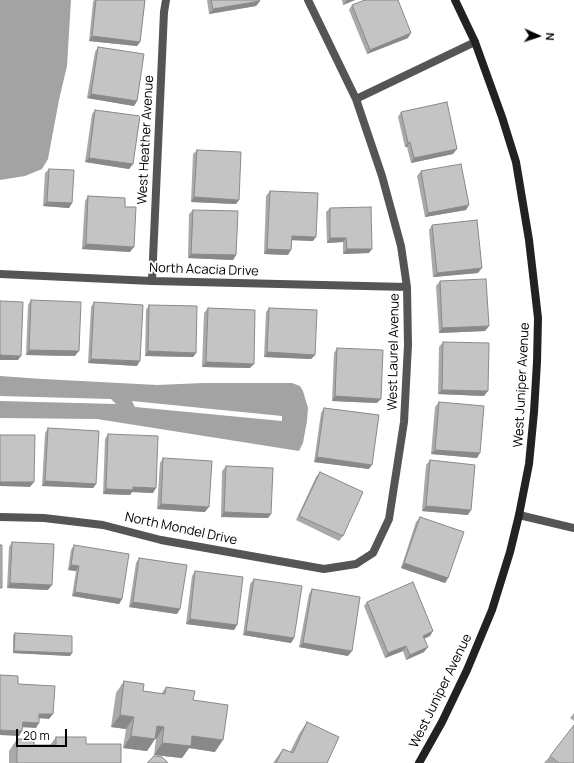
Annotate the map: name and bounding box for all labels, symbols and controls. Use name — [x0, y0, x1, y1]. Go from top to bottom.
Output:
north arrow — [518, 16, 558, 56]
text: N — [543, 32, 558, 41]
street label: West Heather Avenue — [135, 75, 157, 205]
street label: North Acacia Drive — [149, 260, 259, 280]
street label: West Laurel Avenue — [385, 293, 403, 411]
street label: West Juniper Avenue — [511, 322, 533, 448]
street label: North Mondel Drive — [123, 509, 239, 549]
street label: West Juniper Avenue — [407, 631, 475, 751]
scale bar — [18, 721, 69, 747]
text: 20 m — [23, 727, 50, 744]

